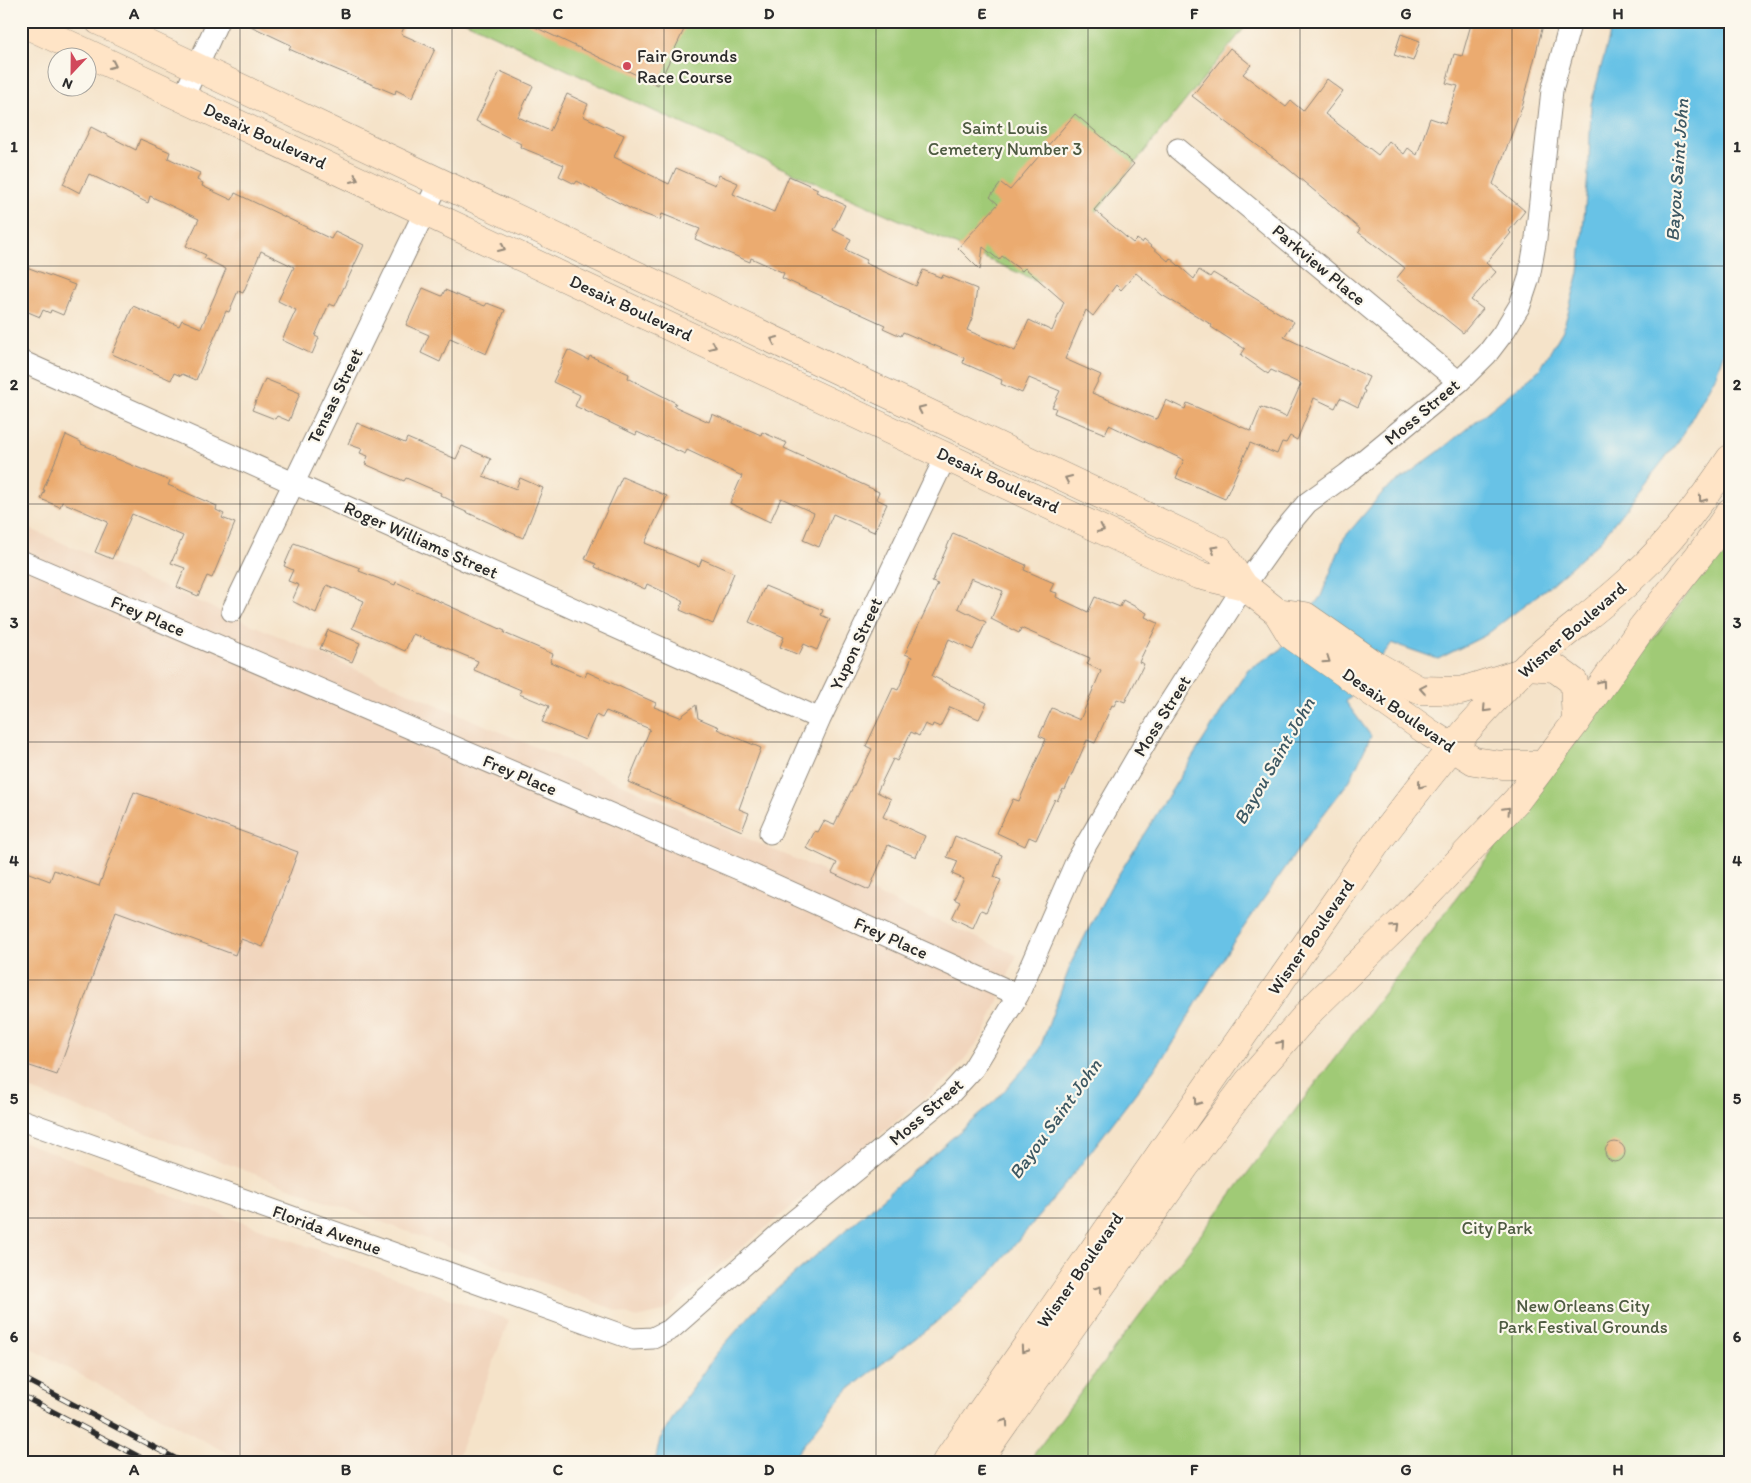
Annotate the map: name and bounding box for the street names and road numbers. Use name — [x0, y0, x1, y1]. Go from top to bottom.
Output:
street label: Desaix Boulevard — [200, 98, 330, 174]
street label: Parkview Place — [1268, 220, 1370, 310]
street label: Desaix Boulevard — [566, 270, 696, 346]
street label: Tensas Street — [302, 344, 368, 447]
street label: Moss Street — [1380, 374, 1464, 450]
street label: Desaix Boulevard — [933, 442, 1063, 518]
street label: Roger Williams Street — [341, 496, 502, 584]
street label: Wisner Boulevard — [1513, 577, 1631, 683]
street label: Frey Place — [108, 591, 188, 641]
street label: Yupon Street — [825, 594, 887, 694]
street label: Desaix Boulevard — [1338, 663, 1460, 757]
street label: Moss Street — [1128, 671, 1196, 761]
street label: Frey Place — [480, 750, 560, 800]
street label: Wisner Boulevard — [1263, 875, 1359, 999]
street label: Frey Place — [851, 912, 931, 964]
street label: Moss Street — [884, 1074, 968, 1150]
street label: Florida Avenue — [269, 1200, 385, 1260]
street label: Wisner Boulevard — [1032, 1208, 1128, 1332]

